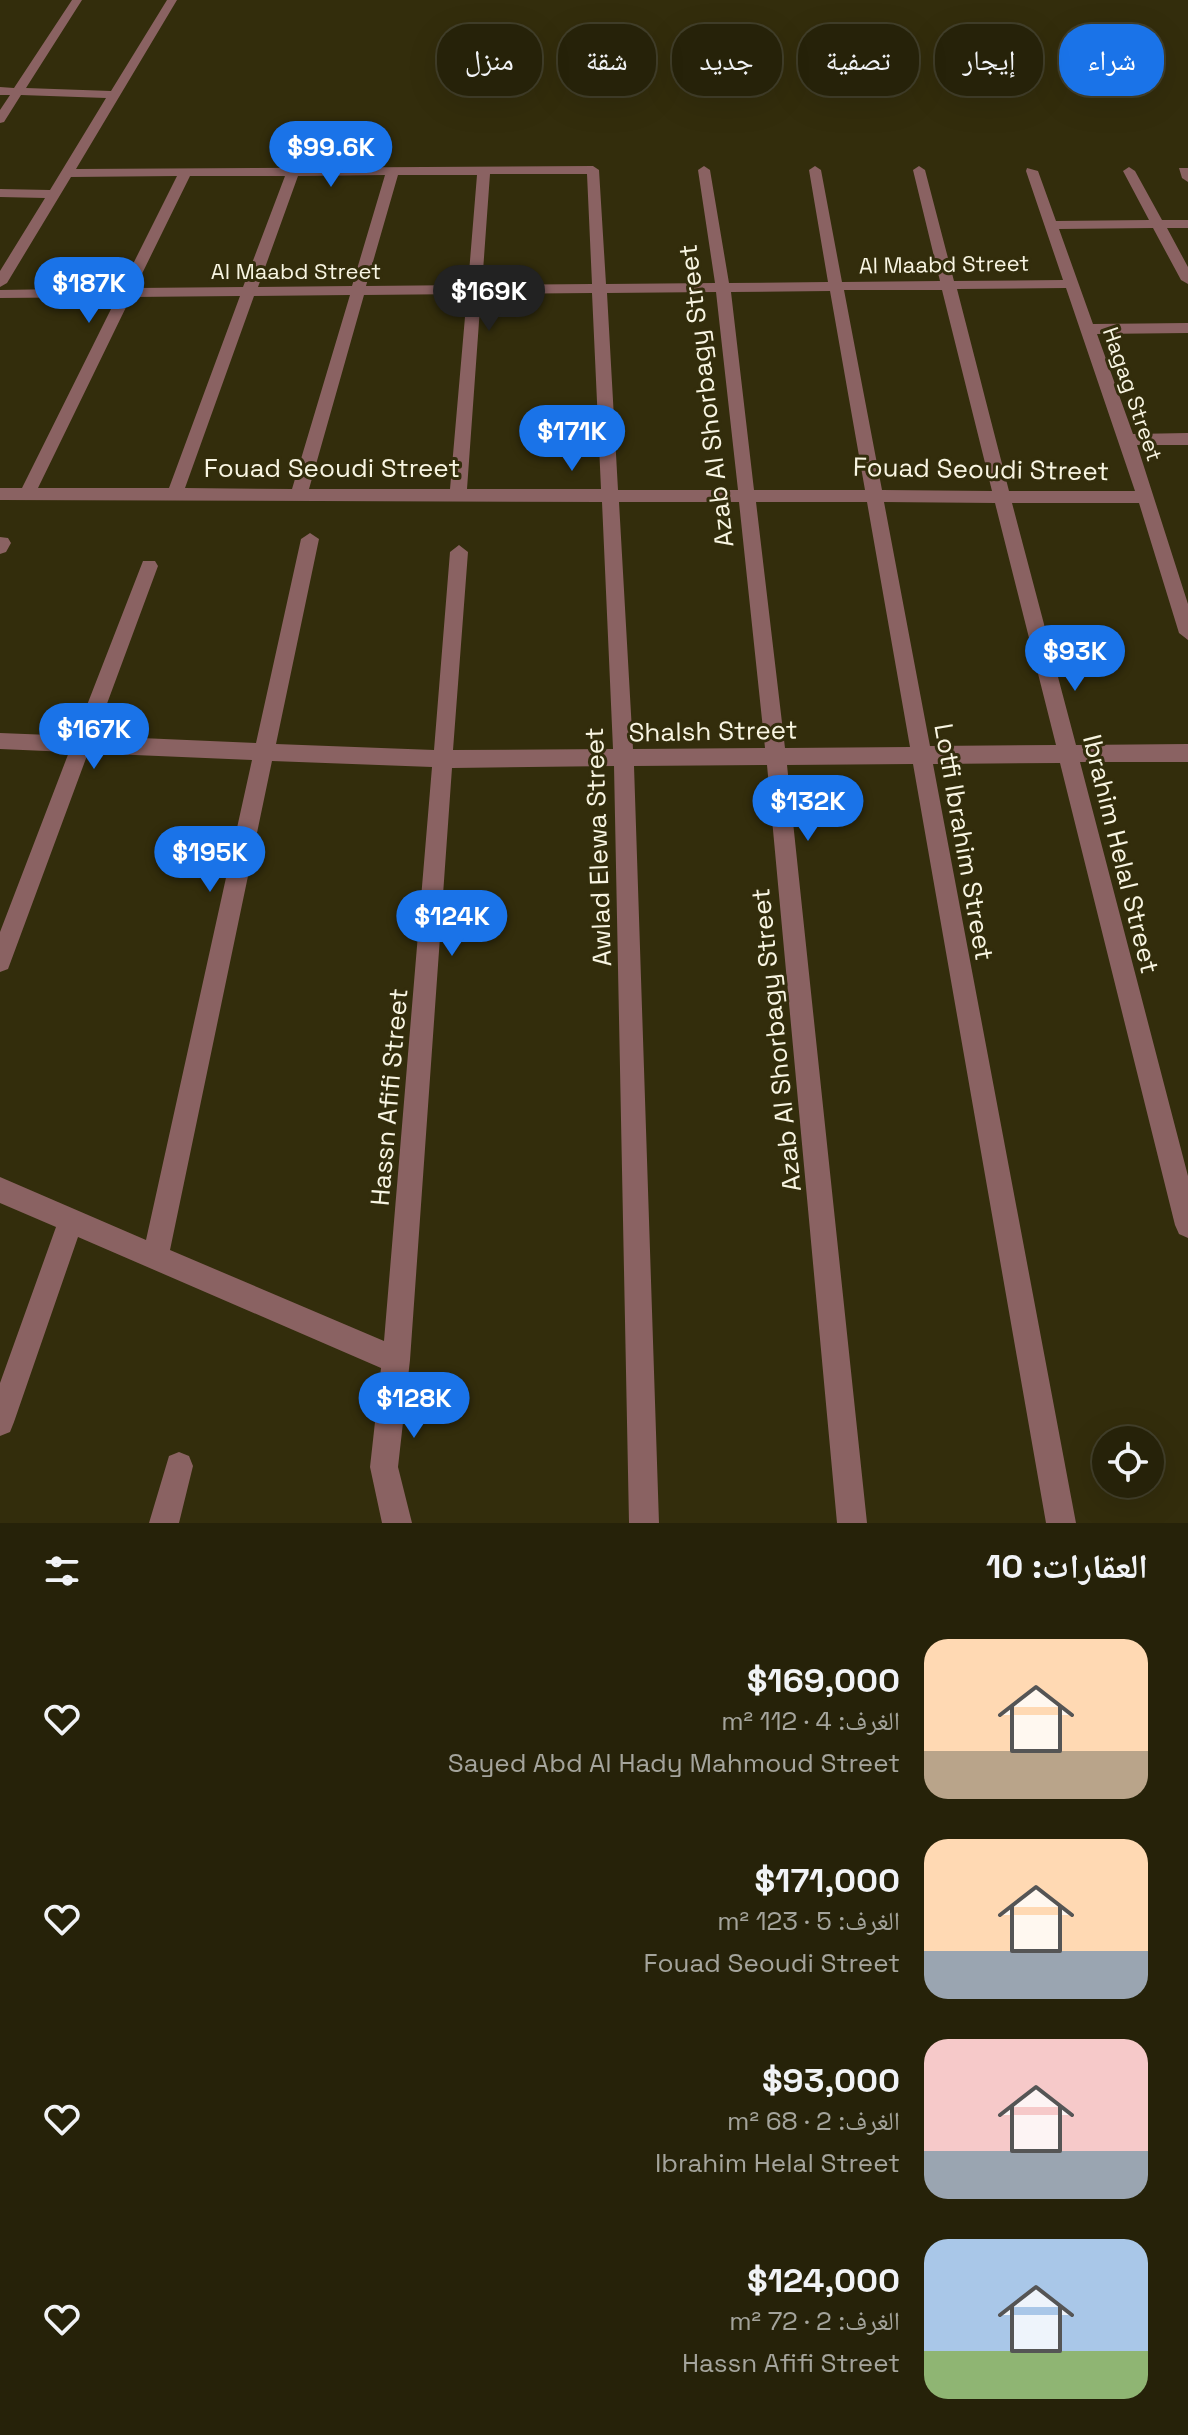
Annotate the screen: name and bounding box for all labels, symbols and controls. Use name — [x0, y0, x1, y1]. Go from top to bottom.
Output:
chip: منزل — [437, 24, 542, 96]
chip: شقة — [558, 24, 656, 96]
chip: جديد — [672, 24, 782, 96]
chip: تصفية — [798, 24, 919, 96]
chip: إيجار — [935, 24, 1043, 96]
chip: شراء — [1059, 24, 1164, 96]
pin: $99.6K — [266, 121, 396, 189]
text: $99.6K — [287, 130, 375, 164]
street label: Azab Al Shorbagy Street — [671, 243, 741, 549]
street label: Al Maabd Street — [859, 249, 1029, 279]
pin: $187K — [33, 257, 145, 325]
street label: Al Maabd Street — [211, 257, 381, 285]
pin: $169K — [433, 265, 545, 333]
text: $187K — [52, 266, 126, 300]
text: $169K — [451, 274, 527, 308]
street label: Hagag Street — [1097, 323, 1169, 465]
pin: $171K — [516, 405, 628, 473]
text: $171K — [537, 414, 607, 448]
street label: Fouad Seoudi Street — [853, 450, 1109, 488]
street label: Fouad Seoudi Street — [204, 451, 460, 485]
pin: $93K — [1028, 625, 1122, 693]
text: $93K — [1043, 634, 1107, 668]
pin: $167K — [38, 703, 150, 771]
text: $167K — [57, 712, 131, 746]
street label: Shalsh Street — [628, 713, 798, 749]
street label: Lotfi Ibrahim Street — [926, 721, 1002, 963]
street label: Awlad Elewa Street — [577, 727, 619, 967]
street label: Ibrahim Helal Street — [1075, 731, 1167, 977]
pin: $132K — [752, 775, 864, 843]
text: $132K — [770, 784, 846, 818]
pin: $195K — [154, 826, 266, 894]
text: $195K — [172, 835, 248, 869]
street label: Azab Al Shorbagy Street — [743, 886, 809, 1194]
pin: $124K — [396, 890, 508, 958]
text: $124K — [414, 899, 490, 933]
street label: Hassn Afifi Street — [363, 987, 415, 1207]
pin: $128K — [358, 1372, 470, 1440]
text: $128K — [377, 1381, 451, 1415]
map controls — [1092, 1426, 1164, 1498]
button: locate — [1092, 1426, 1164, 1498]
text: العقارات: 10 — [986, 1545, 1148, 1588]
icon: filters — [40, 1549, 84, 1593]
text: $169,000 — [747, 1659, 900, 1702]
icon: home — [988, 1671, 1084, 1767]
icon: heart — [40, 1697, 84, 1741]
text: الغرف: 4 · 112 m² — [721, 1704, 900, 1738]
text: Sayed Abd Al Hady Mahmoud Street — [448, 1746, 900, 1780]
text: $171,000 — [754, 1859, 900, 1902]
icon: home — [988, 1871, 1084, 1967]
icon: heart — [40, 1897, 84, 1941]
text: الغرف: 5 · 123 m² — [717, 1904, 900, 1938]
text: Fouad Seoudi Street — [644, 1946, 900, 1980]
text: $93,000 — [762, 2059, 900, 2102]
icon: home — [988, 2071, 1084, 2167]
icon: heart — [40, 2097, 84, 2141]
text: الغرف: 2 · 68 m² — [727, 2104, 900, 2138]
text: Ibrahim Helal Street — [655, 2146, 900, 2180]
text: $124,000 — [747, 2259, 900, 2302]
icon: home — [988, 2271, 1084, 2367]
icon: heart — [40, 2297, 84, 2341]
text: الغرف: 2 · 72 m² — [729, 2304, 900, 2338]
text: Hassn Afifi Street — [682, 2346, 900, 2380]

